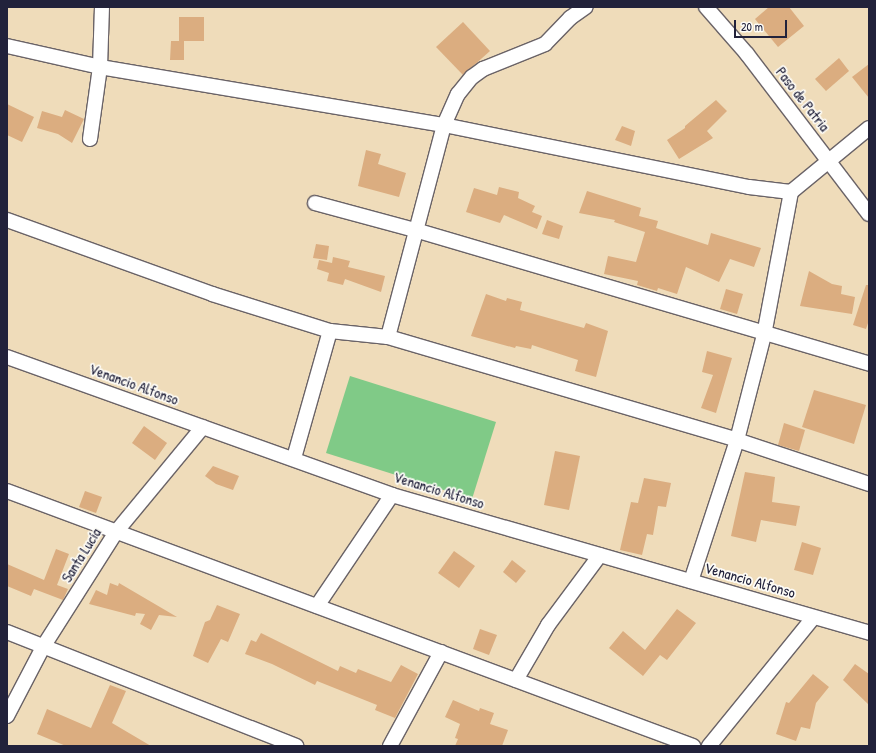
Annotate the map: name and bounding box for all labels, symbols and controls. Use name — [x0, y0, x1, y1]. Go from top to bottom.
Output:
scale bar — [736, 12, 789, 38]
text: 20 m — [741, 18, 763, 35]
street label: Paso de Patria — [772, 63, 834, 135]
street label: Venancio Alfonso — [87, 359, 181, 409]
street label: Venancio Alfonso — [391, 468, 487, 512]
street label: Santa Lucía — [57, 525, 105, 585]
street label: Venancio Alfonso — [702, 558, 798, 602]

